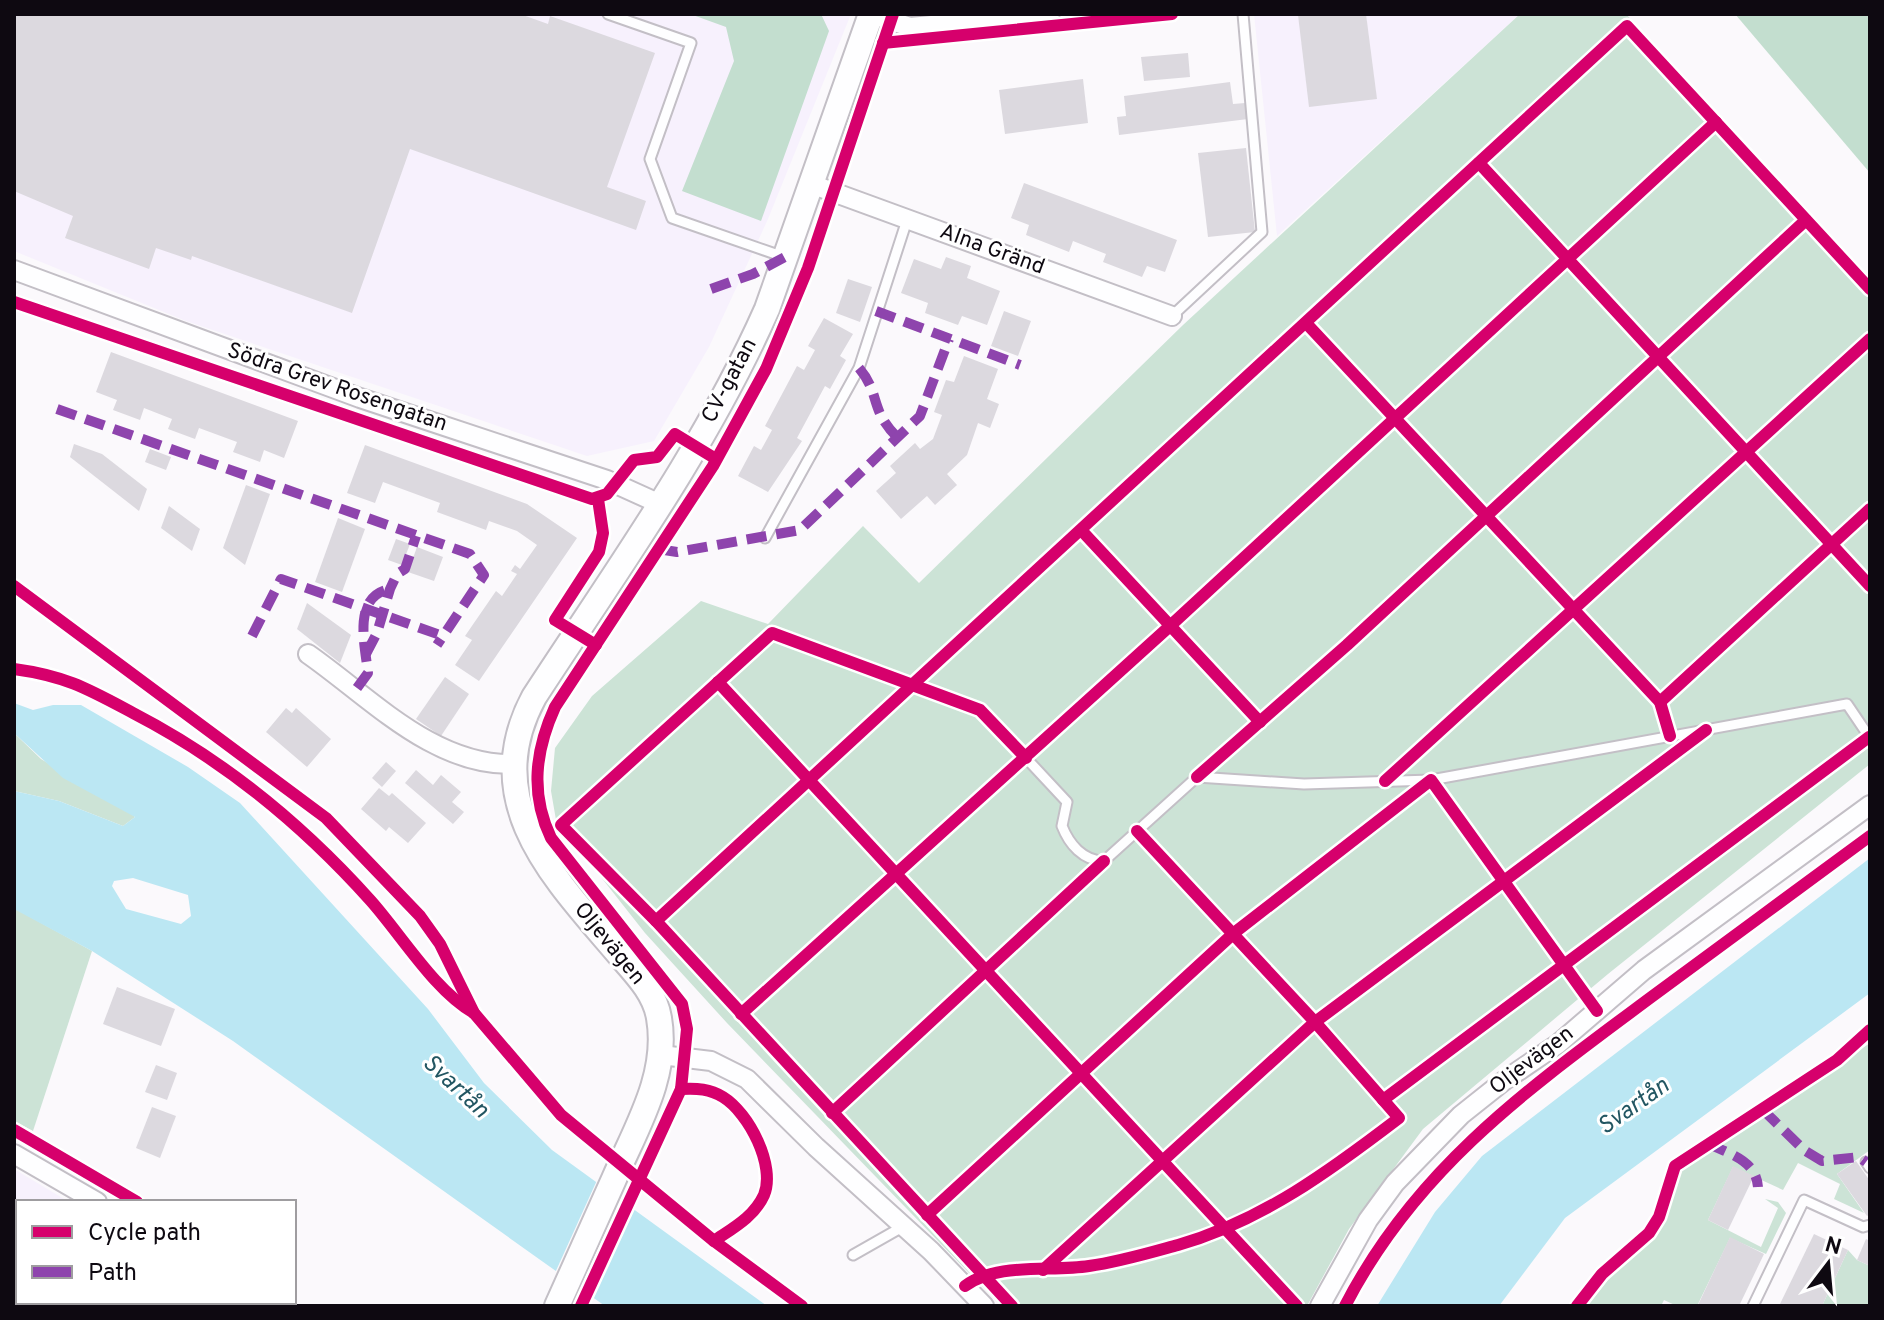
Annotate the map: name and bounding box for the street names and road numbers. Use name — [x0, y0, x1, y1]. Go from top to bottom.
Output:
street label: Alna Gränd — [936, 219, 1048, 281]
street label: CV-gatan — [696, 334, 764, 428]
street label: Södra Grev Rosengatan — [223, 338, 451, 438]
street label: Oljevägen — [567, 897, 651, 991]
street label: Oljevägen — [1485, 1021, 1579, 1101]

